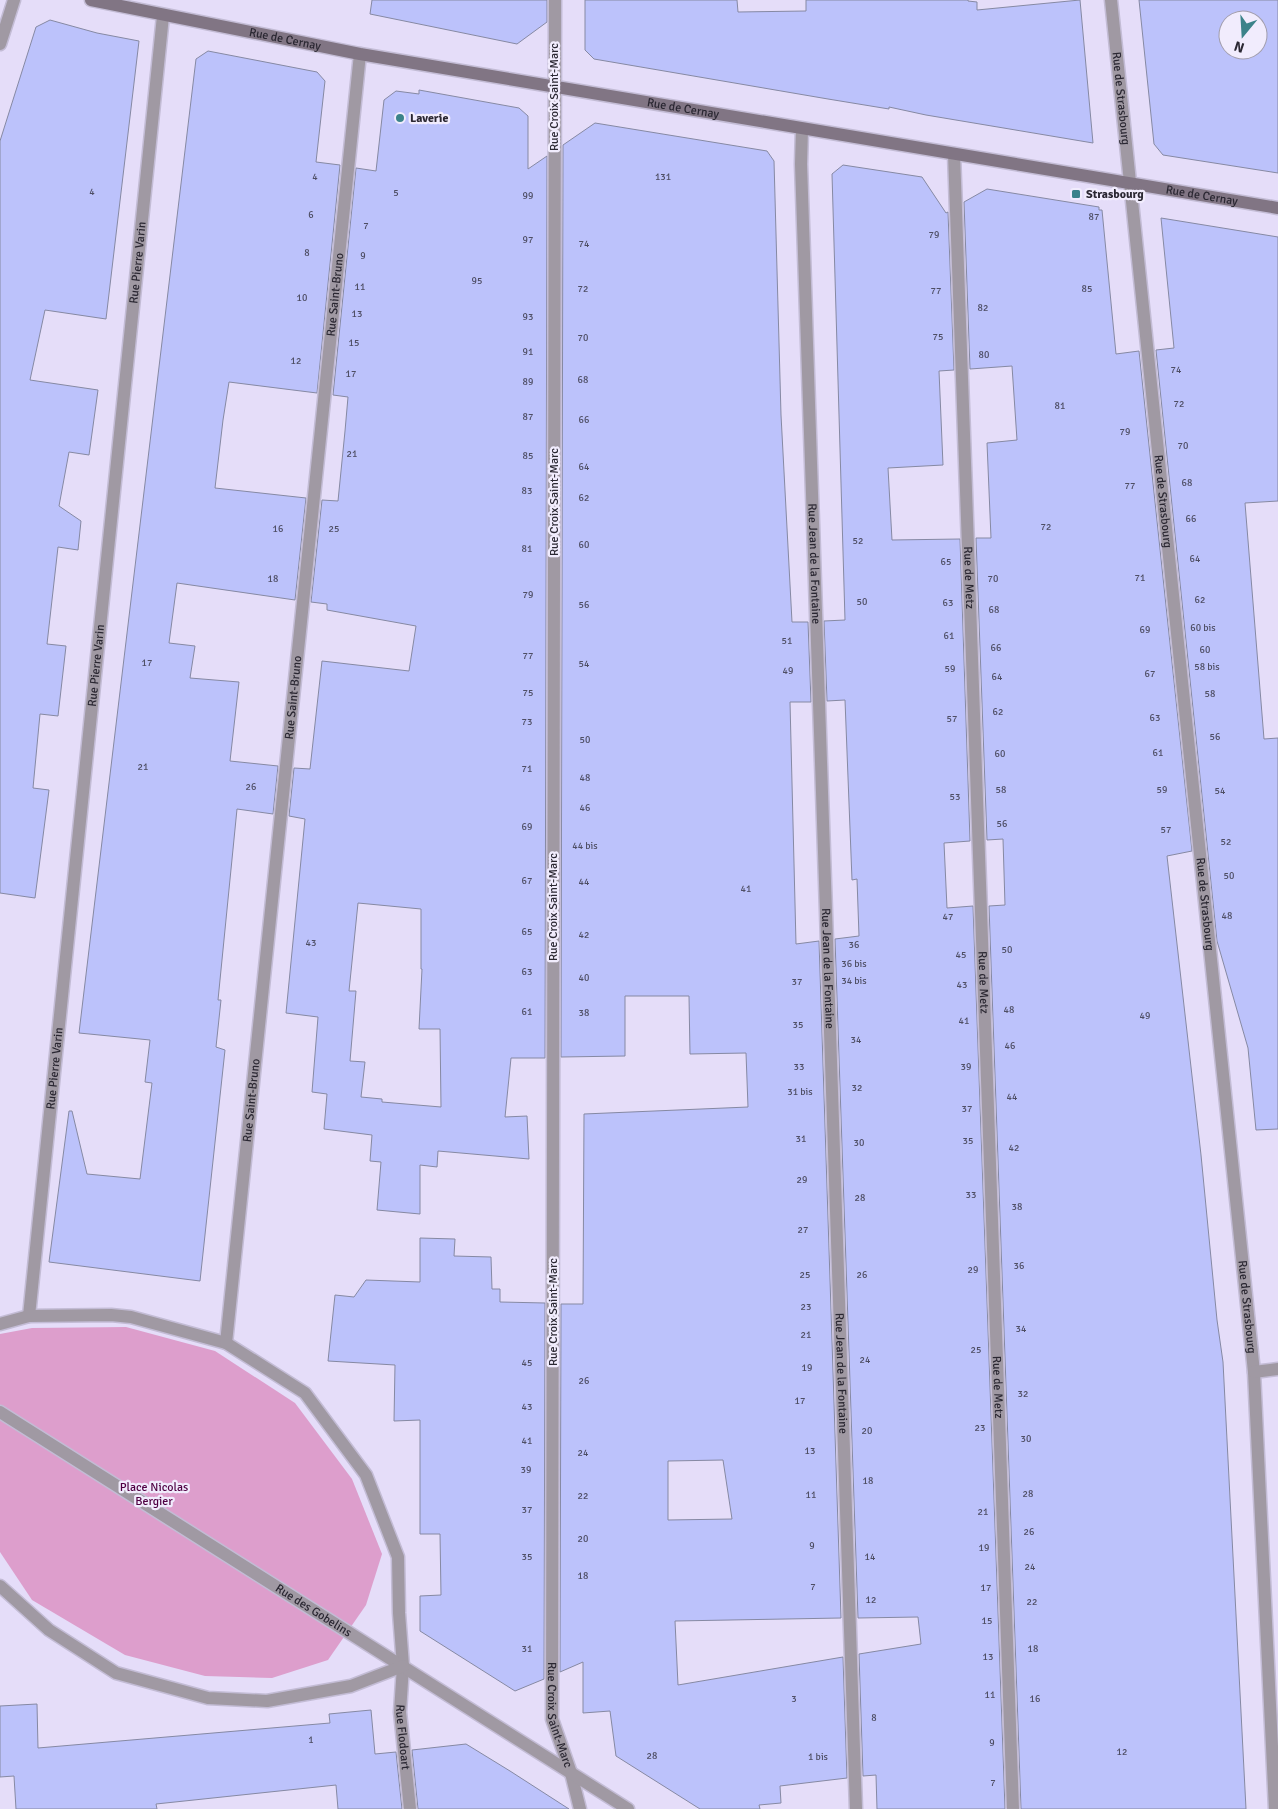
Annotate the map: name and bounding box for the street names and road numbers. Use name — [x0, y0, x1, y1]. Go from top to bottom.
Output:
street label: Rue de Cernay — [248, 24, 323, 54]
street label: Rue Croix Saint-Marc — [547, 43, 562, 151]
street label: Rue de Strasbourg — [1109, 51, 1134, 146]
street label: Rue de Cernay — [646, 95, 721, 122]
street label: Rue de Cernay — [1165, 182, 1239, 209]
street label: Rue Pierre Varin — [126, 221, 149, 304]
street label: Rue Saint-Bruno — [323, 252, 347, 337]
street label: Rue Croix Saint-Marc — [547, 448, 562, 556]
street label: Rue de Strasbourg — [1151, 454, 1176, 549]
street label: Rue Jean de la Fontaine — [805, 503, 824, 624]
street label: Rue de Metz — [960, 546, 978, 609]
street label: Rue Pierre Varin — [84, 624, 108, 707]
street label: Rue Saint-Bruno — [281, 655, 305, 740]
street label: Rue Croix Saint-Marc — [546, 853, 561, 961]
street label: Rue de Strasbourg — [1193, 857, 1218, 951]
street label: Rue Jean de la Fontaine — [818, 908, 837, 1029]
street label: Rue de Metz — [975, 951, 992, 1014]
street label: Rue Pierre Varin — [43, 1027, 66, 1110]
street label: Rue Saint-Bruno — [239, 1058, 263, 1143]
street label: Rue Croix Saint-Marc — [546, 1258, 561, 1366]
street label: Rue de Strasbourg — [1235, 1260, 1260, 1354]
street label: Rue Jean de la Fontaine — [832, 1313, 851, 1434]
street label: Rue de Metz — [989, 1356, 1007, 1419]
street label: Rue des Gobelins — [273, 1581, 355, 1640]
street label: Rue Croix Saint-Marc — [544, 1662, 576, 1770]
street label: Rue Flodoart — [392, 1704, 413, 1771]

